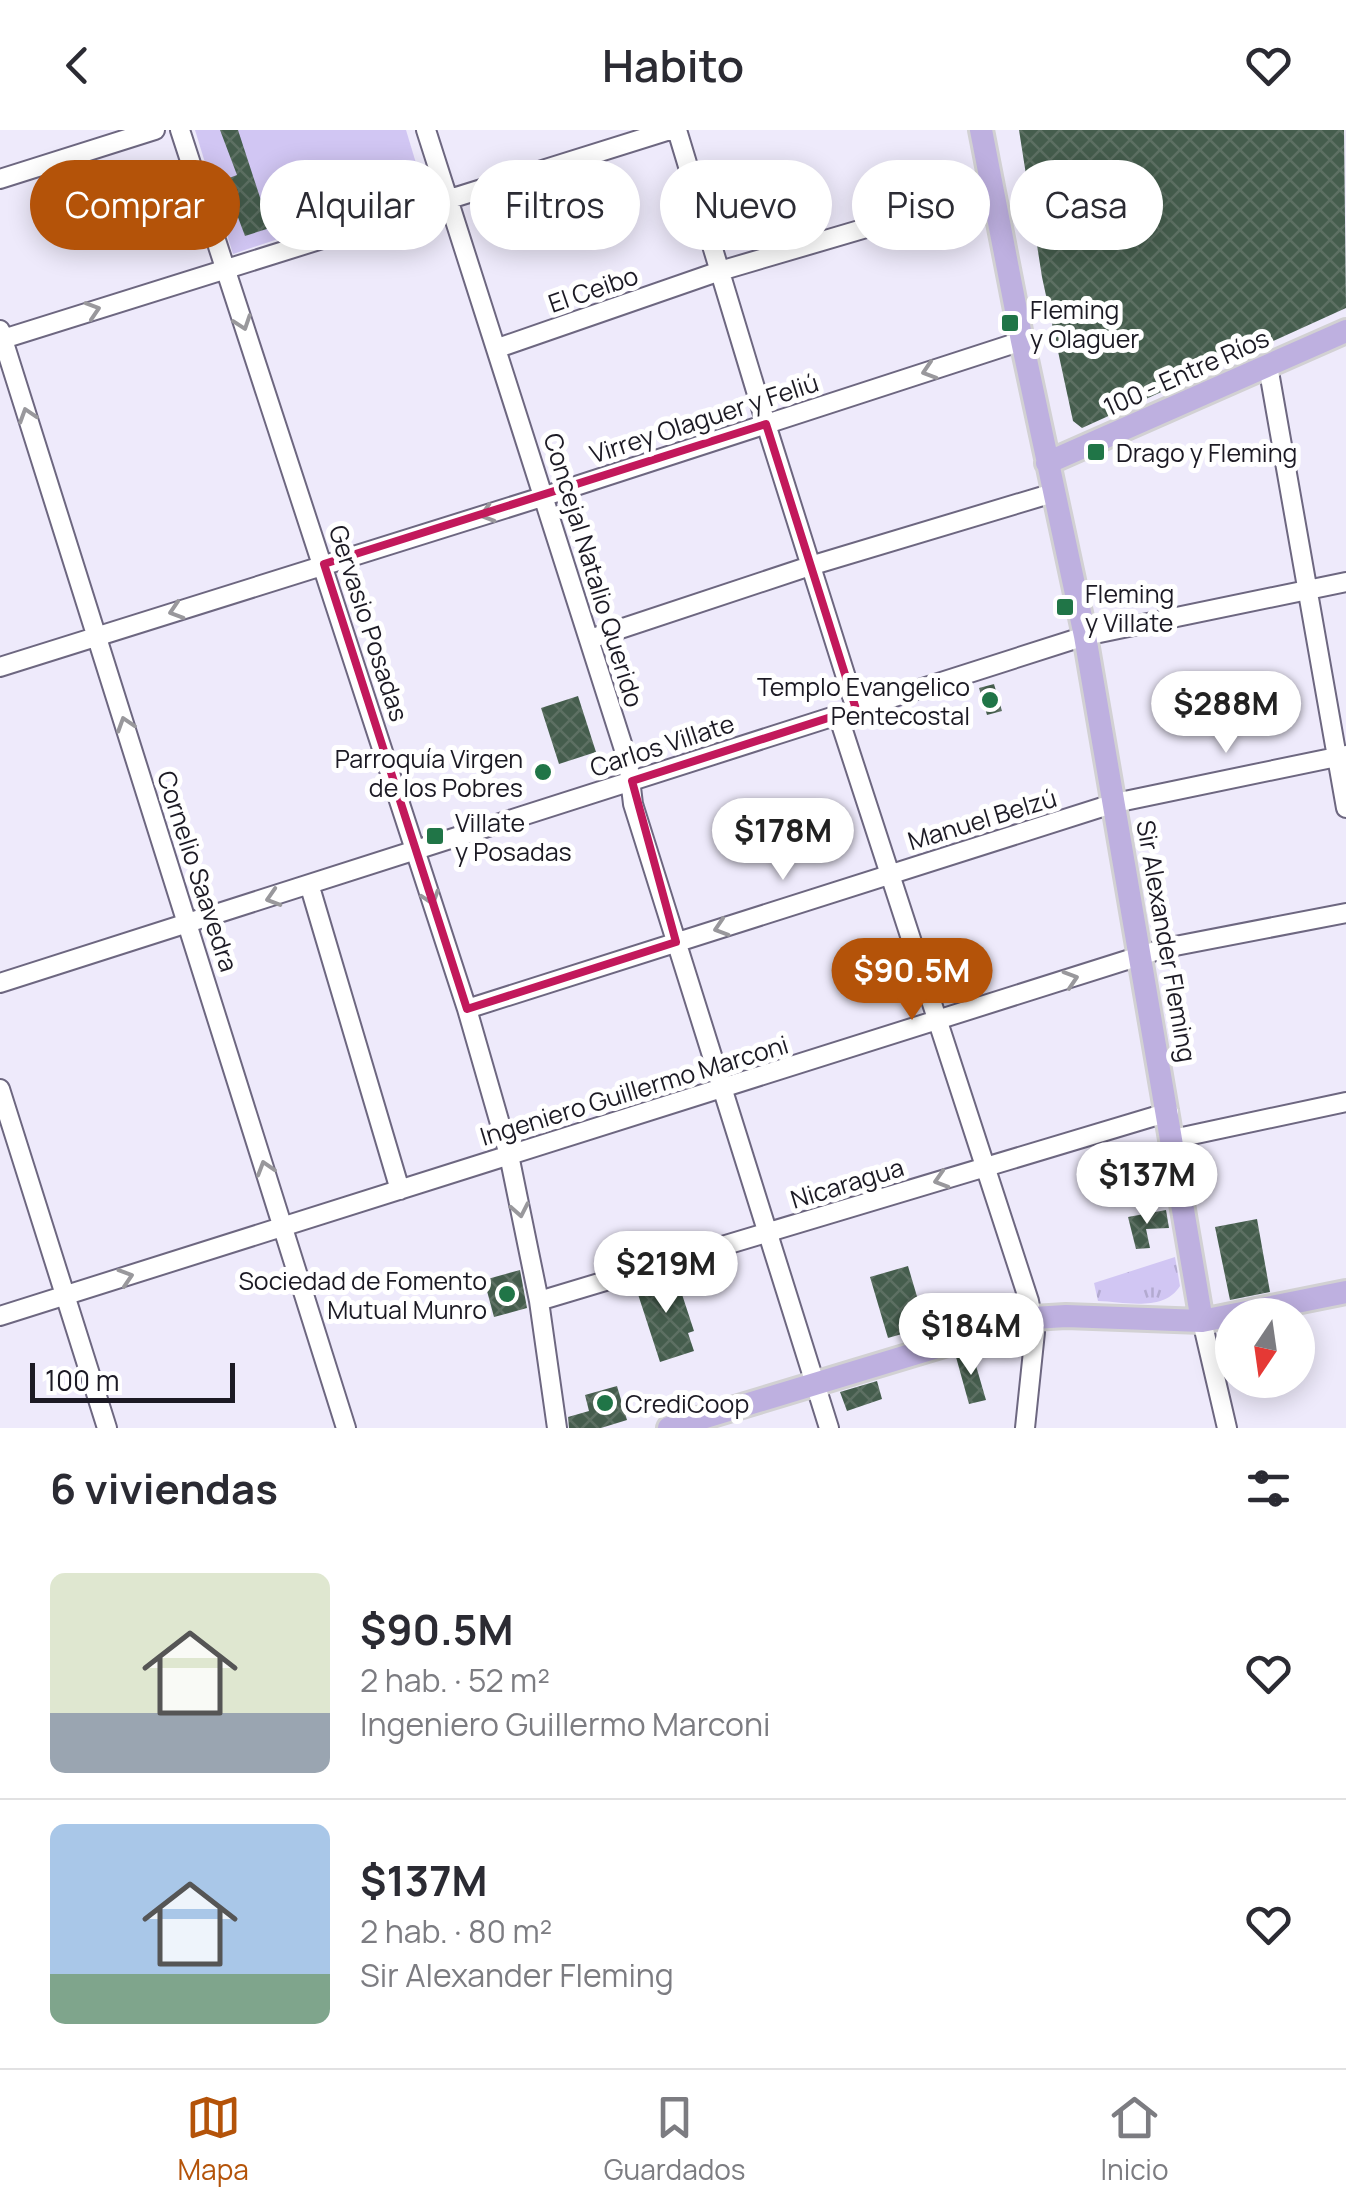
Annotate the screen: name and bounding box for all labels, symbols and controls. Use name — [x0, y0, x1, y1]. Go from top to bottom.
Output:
text: Habito — [602, 34, 744, 96]
icon: back — [50, 38, 105, 93]
icon: heart — [1241, 38, 1296, 93]
chip: Comprar — [30, 160, 240, 250]
chip: Alquilar — [260, 160, 450, 250]
chip: Filtros — [470, 160, 640, 250]
chip: Nuevo — [660, 160, 832, 250]
chip: Piso — [852, 160, 990, 250]
chip: Casa — [1010, 160, 1163, 250]
street label: El Ceibo — [543, 257, 643, 321]
place label: Fleming y Olaguer — [1030, 292, 1139, 356]
one-way arrow — [84, 302, 101, 322]
marker: Fleming y Olaguer — [999, 312, 1021, 334]
one-way arrow — [232, 313, 252, 330]
street label: 100 - Entre Ríos — [1098, 320, 1274, 424]
one-way arrow — [921, 359, 938, 380]
street label: Virrey Olaguer y Feliú — [585, 365, 823, 471]
one-way arrow — [18, 407, 39, 424]
street label: Concejal Natalio Querido — [536, 429, 652, 711]
place label: Drago y Fleming — [1116, 435, 1297, 470]
marker: Drago y Fleming — [1085, 441, 1107, 463]
one-way arrow — [479, 502, 496, 523]
street label: Gervasio Posadas — [321, 520, 417, 726]
place label: Fleming y Villate — [1085, 576, 1174, 640]
marker: Fleming y Villate — [1054, 596, 1076, 618]
one-way arrow — [169, 599, 186, 619]
place label: Templo Evangelico Pentecostal — [757, 669, 970, 733]
pin: $288M — [1156, 671, 1296, 756]
text: $288M — [1173, 681, 1279, 725]
marker: Templo Evangelico Pentecostal — [979, 689, 1001, 711]
street label: Carlos Villate — [585, 705, 739, 785]
one-way arrow — [117, 717, 137, 734]
place label: Parroquía Virgen de los Pobres — [335, 741, 523, 805]
marker: Parroquía Virgen de los Pobres — [532, 761, 554, 783]
street label: Cornelio Saavedra — [149, 766, 247, 976]
street label: Manuel Belzú — [903, 780, 1061, 858]
pin: $178M — [713, 798, 853, 883]
place label: Villate y Posadas — [455, 805, 572, 869]
text: $178M — [734, 808, 832, 852]
street label: Sir Alexander Fleming — [1128, 817, 1206, 1065]
marker: Villate y Posadas — [424, 825, 446, 847]
one-way arrow — [265, 886, 282, 907]
one-way arrow — [419, 888, 439, 905]
one-way arrow — [714, 916, 731, 936]
pin: $90.5M — [831, 938, 993, 1023]
text: $90.5M — [854, 948, 970, 992]
one-way arrow — [1061, 970, 1078, 991]
street label: Ingeniero Guillermo Marconi — [476, 1026, 792, 1154]
pin: $137M — [1077, 1142, 1217, 1227]
street label: Nicaragua — [786, 1149, 908, 1217]
text: $137M — [1098, 1152, 1196, 1196]
one-way arrow — [256, 1160, 277, 1177]
one-way arrow — [934, 1168, 951, 1189]
one-way arrow — [509, 1201, 530, 1218]
pin: $219M — [596, 1231, 736, 1316]
text: $219M — [616, 1241, 716, 1285]
place label: Sociedad de Fomento Mutual Munro — [238, 1263, 487, 1327]
one-way arrow — [117, 1268, 134, 1288]
marker: Sociedad de Fomento Mutual Munro — [496, 1283, 518, 1305]
pin: $184M — [901, 1293, 1041, 1378]
north arrow — [1215, 1298, 1315, 1398]
map controls — [1215, 1298, 1315, 1398]
text: $184M — [921, 1303, 1021, 1347]
scale bar — [30, 1358, 235, 1402]
text: 100 m — [45, 1361, 119, 1399]
place label: CrediCoop — [625, 1386, 749, 1421]
marker: CrediCoop — [594, 1392, 616, 1414]
text: 6 viviendas — [50, 1459, 278, 1517]
icon: filters — [1241, 1461, 1296, 1516]
text: $90.5M — [360, 1600, 513, 1658]
icon: home — [130, 1613, 250, 1733]
icon: heart — [1241, 1646, 1296, 1701]
text: 2 hab. · 52 m² — [360, 1658, 550, 1702]
text: Ingeniero Guillermo Marconi — [360, 1702, 771, 1746]
text: $137M — [360, 1851, 488, 1909]
icon: home — [130, 1864, 250, 1984]
icon: heart — [1241, 1897, 1296, 1952]
text: 2 hab. · 80 m² — [360, 1909, 552, 1953]
text: Sir Alexander Fleming — [360, 1953, 674, 1997]
tab: Mapa — [178, 2090, 249, 2188]
tab: Guardados — [604, 2090, 745, 2188]
tab: Inicio — [1101, 2090, 1168, 2188]

